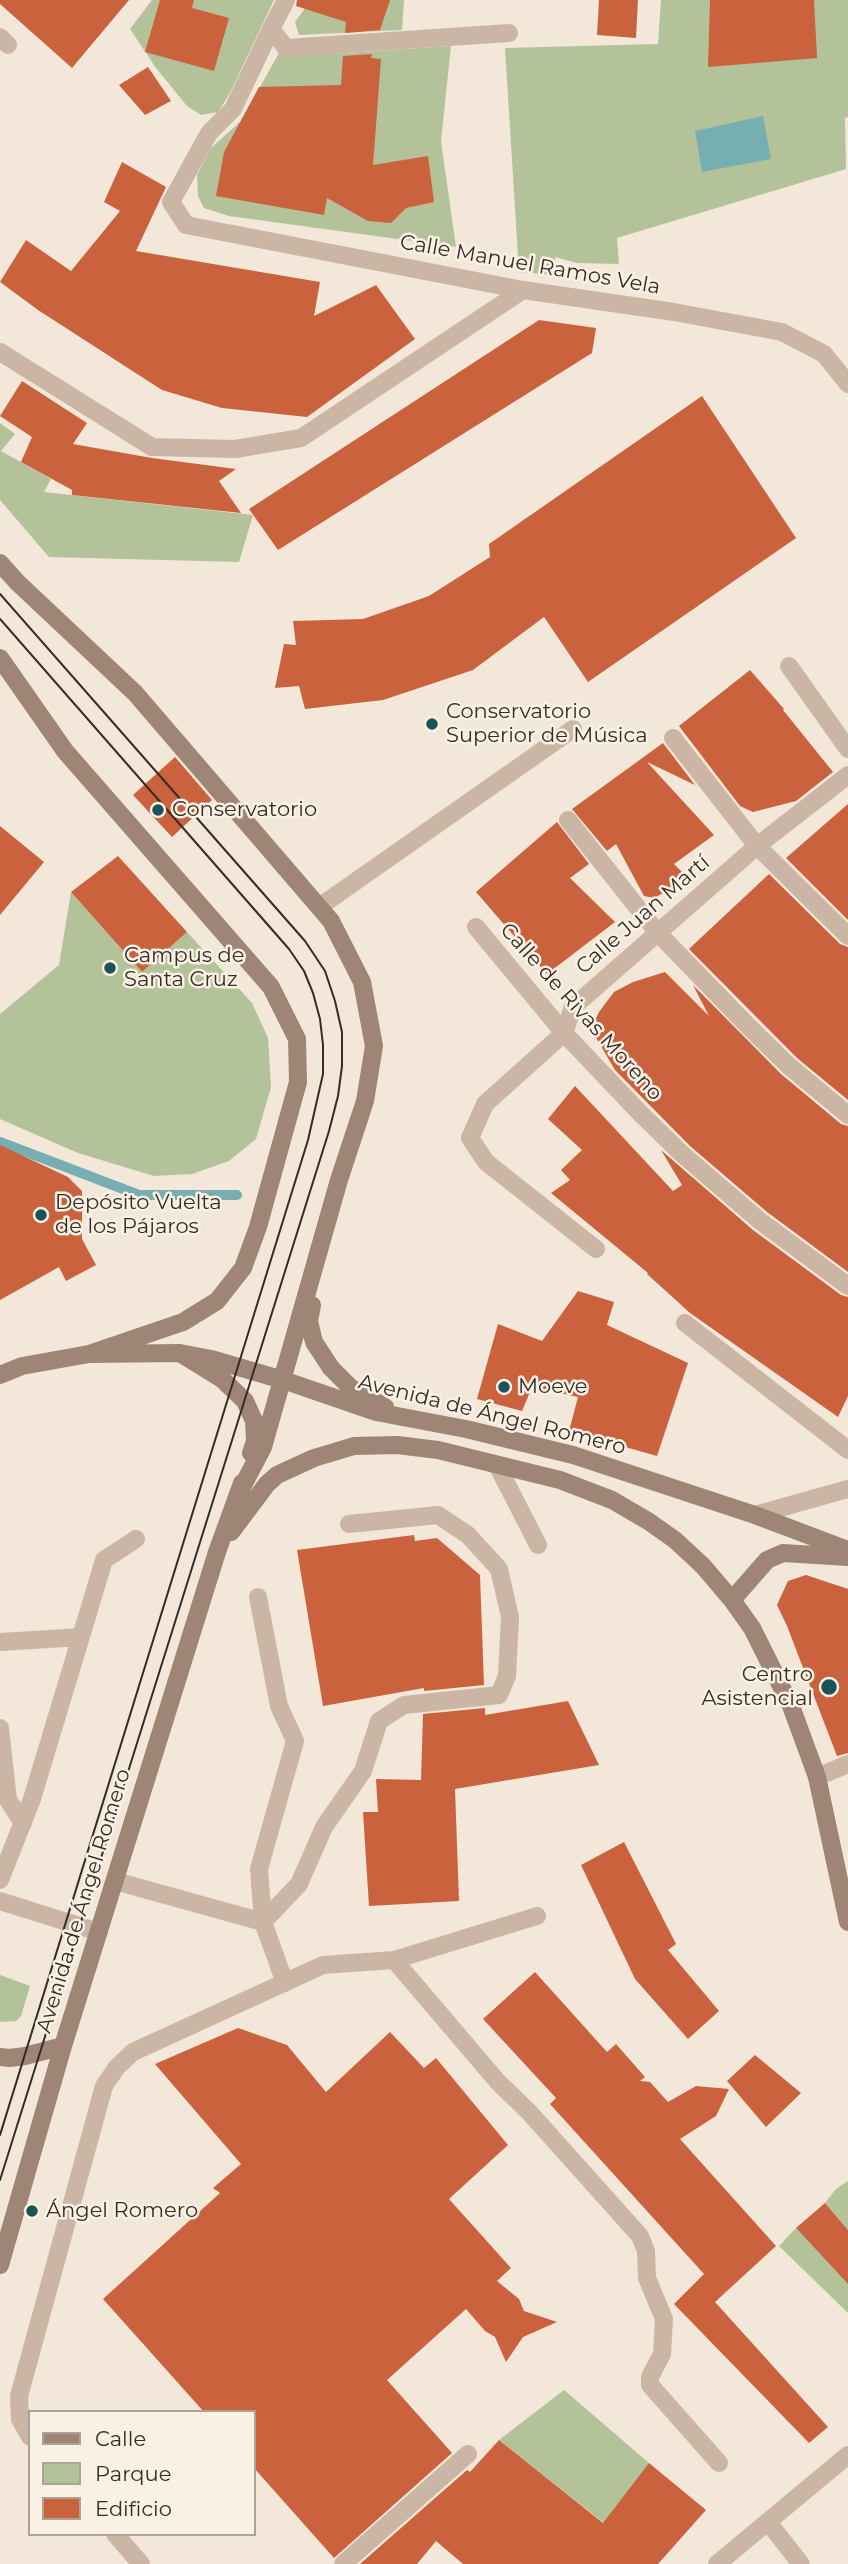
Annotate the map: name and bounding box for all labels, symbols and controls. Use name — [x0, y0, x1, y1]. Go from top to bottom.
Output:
street label: Calle Manuel Ramos Vela — [398, 230, 662, 300]
place label: Conservatorio Superior de Música — [446, 699, 648, 749]
marker: Conservatorio Superior de Música — [424, 716, 440, 732]
place label: Conservatorio — [172, 797, 317, 823]
marker: Conservatorio — [150, 802, 166, 818]
street label: Calle Juan Martí — [571, 850, 715, 980]
street label: Calle de Rivas Moreno — [495, 918, 667, 1106]
place label: Campus de Santa Cruz — [124, 943, 244, 993]
marker: Campus de Santa Cruz — [102, 960, 118, 976]
place label: Depósito Vuelta de los Pájaros — [55, 1190, 222, 1240]
marker: Depósito Vuelta de los Pájaros — [33, 1207, 49, 1223]
street label: Avenida de Ángel Romero — [356, 1370, 628, 1460]
place label: Moeve — [518, 1374, 587, 1400]
marker: Moeve — [496, 1379, 512, 1395]
place label: Centro Asistencial — [702, 1662, 813, 1712]
marker: Centro Asistencial — [819, 1677, 839, 1697]
street label: Avenida de Ángel Romero — [32, 1766, 136, 2036]
place label: Ángel Romero — [46, 2198, 198, 2224]
marker: Ángel Romero — [24, 2203, 40, 2219]
legend — [28, 2410, 256, 2536]
text: Calle — [95, 2426, 146, 2451]
text: Parque — [95, 2461, 171, 2486]
text: Edificio — [95, 2496, 172, 2521]

